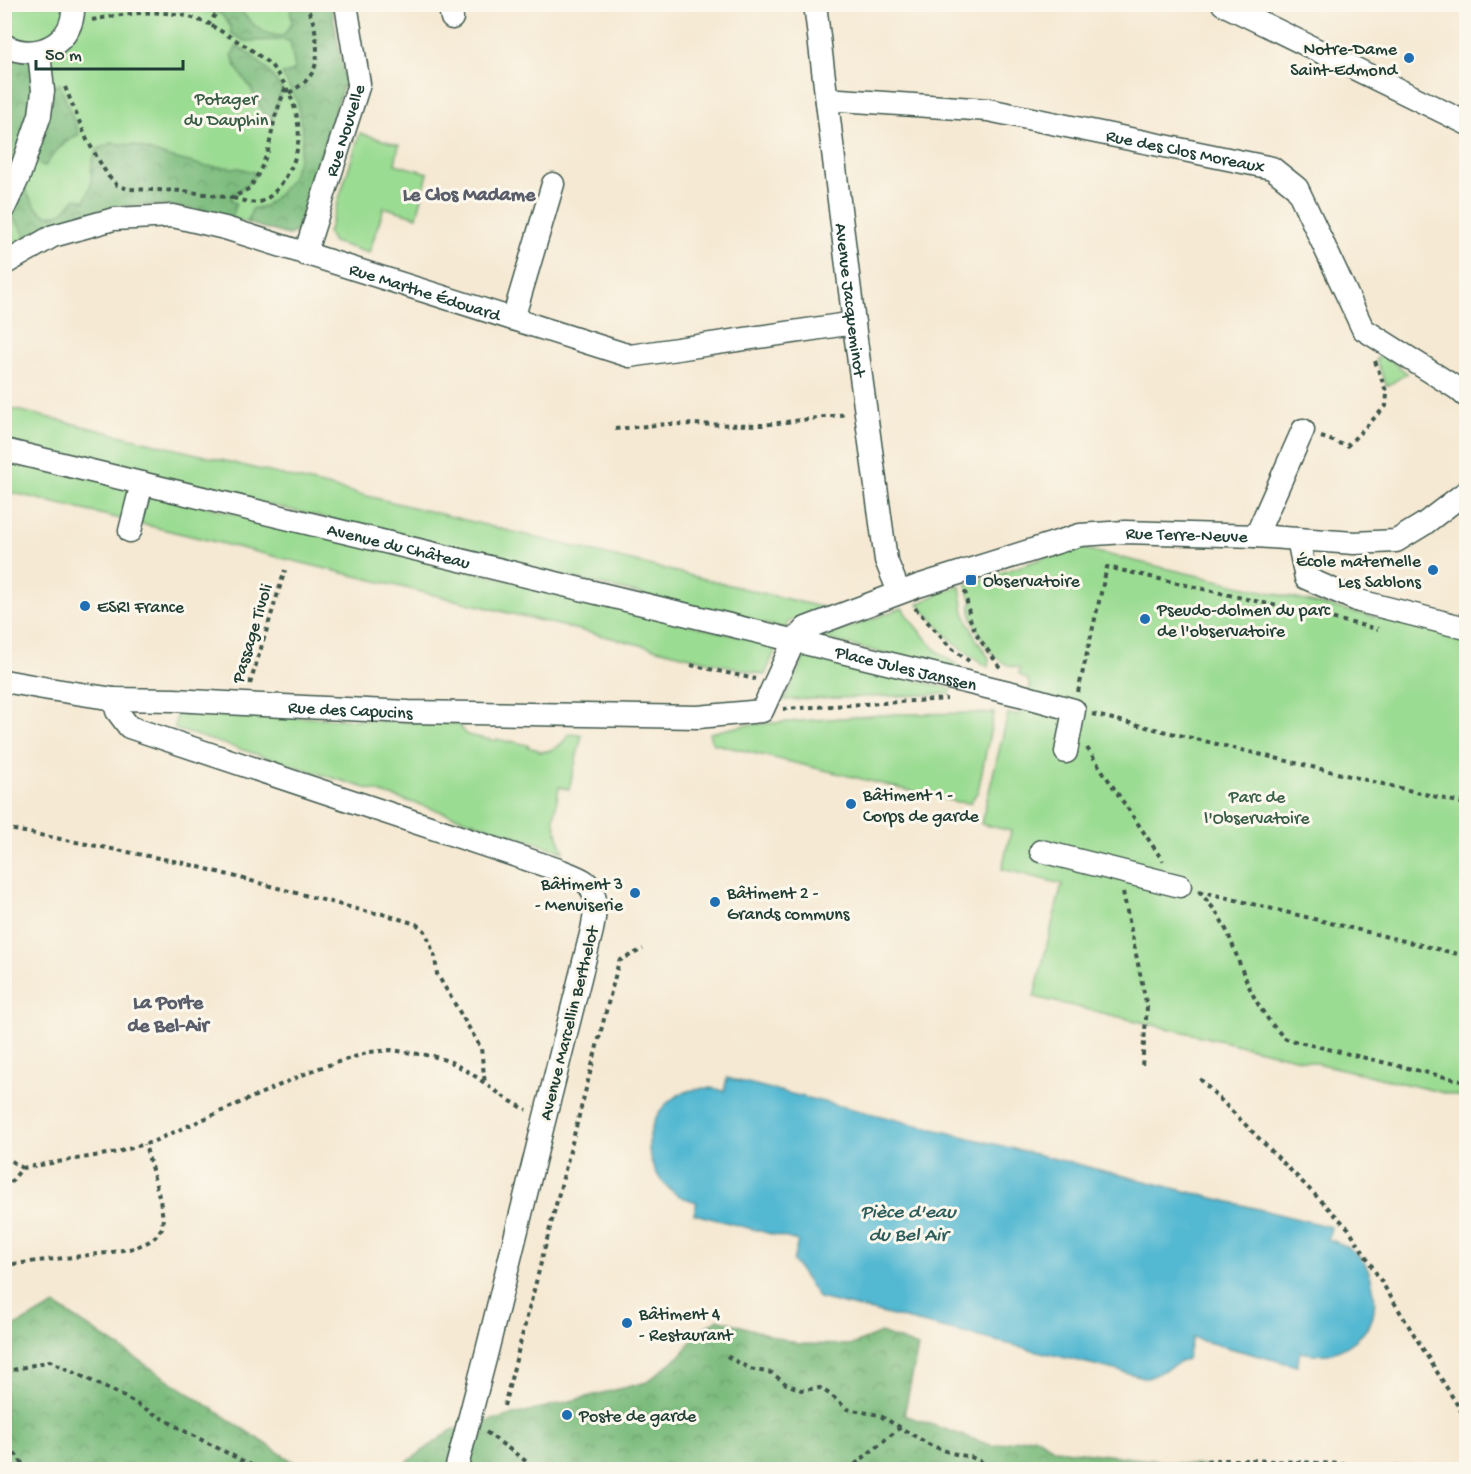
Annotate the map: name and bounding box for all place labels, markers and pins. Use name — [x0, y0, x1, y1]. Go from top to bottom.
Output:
place label: Notre-Dame Saint-Edmond — [1290, 40, 1398, 82]
marker: Notre-Dame Saint-Edmond — [1402, 51, 1416, 65]
place label: École maternelle Les Sablons — [1296, 552, 1422, 594]
marker: École maternelle Les Sablons — [1426, 563, 1440, 577]
place label: Observatoire — [983, 572, 1081, 593]
marker: Observatoire — [964, 573, 978, 587]
place label: ESRI France — [97, 598, 185, 619]
marker: ESRI France — [78, 599, 92, 613]
place label: Pseudo-dolmen du parc de l'observatoire — [1156, 601, 1331, 643]
marker: Pseudo-dolmen du parc de l'observatoire — [1138, 612, 1152, 626]
place label: Bâtiment 1 - Corps de garde — [862, 786, 979, 828]
marker: Bâtiment 1 - Corps de garde — [844, 797, 858, 811]
place label: Bâtiment 3 - Menuiserie — [535, 875, 624, 917]
place label: Bâtiment 2 - Grands communs — [726, 884, 851, 926]
marker: Bâtiment 3 - Menuiserie — [628, 886, 642, 900]
marker: Bâtiment 2 - Grands communs — [708, 895, 722, 909]
place label: Bâtiment 4 - Restaurant — [638, 1305, 734, 1347]
marker: Bâtiment 4 - Restaurant — [620, 1316, 634, 1330]
place label: Poste de garde — [578, 1407, 697, 1428]
marker: Poste de garde — [560, 1408, 574, 1422]

